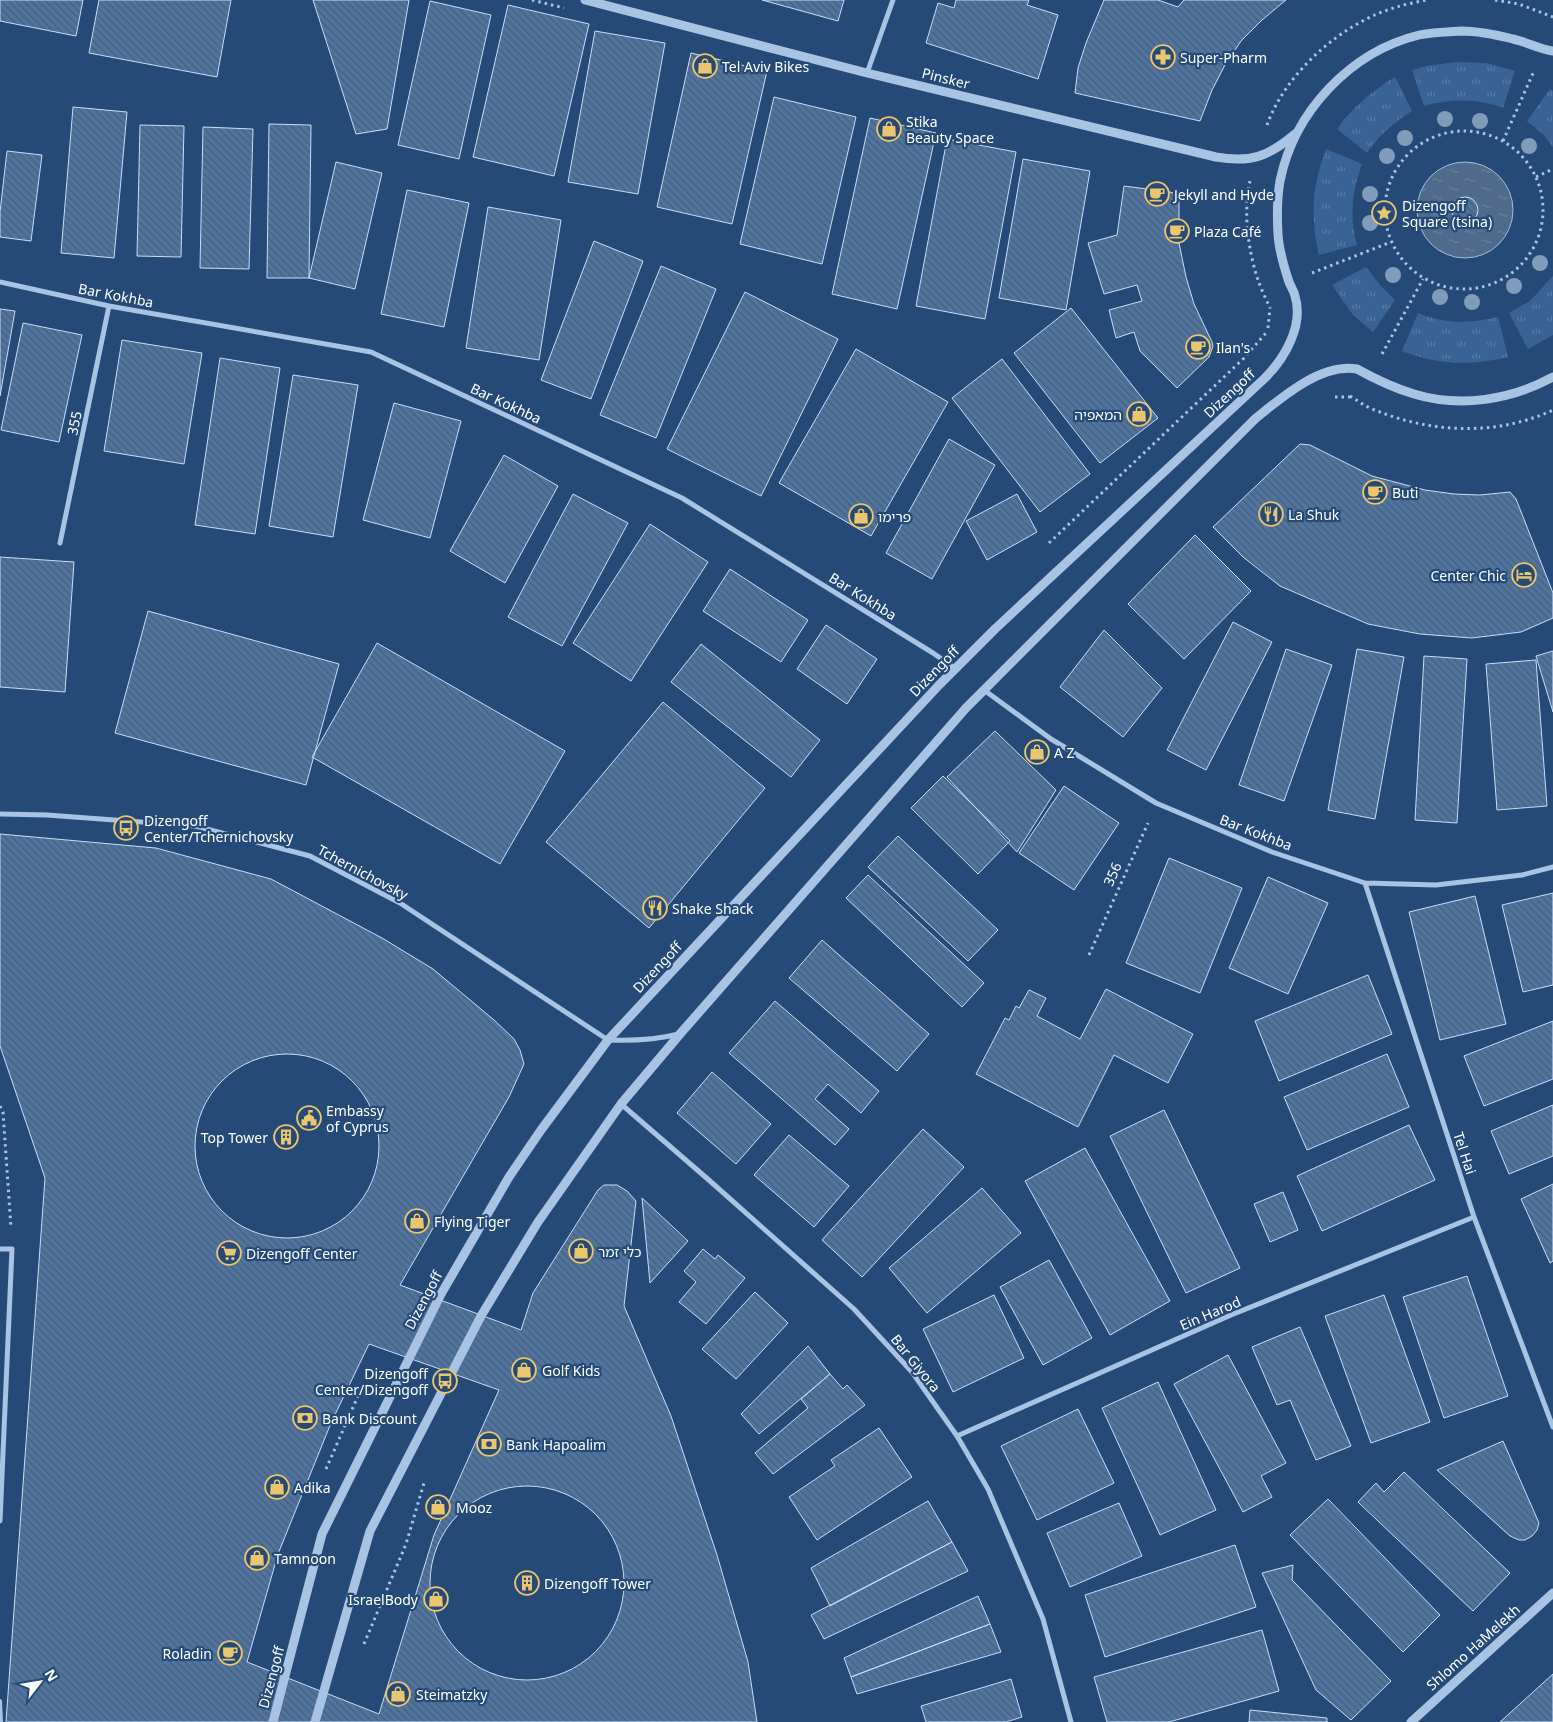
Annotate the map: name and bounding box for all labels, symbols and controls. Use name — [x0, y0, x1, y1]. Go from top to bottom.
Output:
pharmacy icon: Super-Pharm — [1150, 44, 1176, 70]
place label: Super-Pharm — [1180, 48, 1267, 67]
shop icon: Tel Aviv Bikes — [692, 53, 718, 79]
place label: Tel Aviv Bikes — [722, 57, 809, 76]
street label: Pinsker — [920, 63, 972, 93]
place label: Stika Beauty Space — [906, 112, 994, 147]
shop icon: Stika Beauty Space — [876, 116, 902, 142]
cafe icon: Jekyll and Hyde — [1144, 181, 1170, 207]
place label: Jekyll and Hyde — [1172, 185, 1274, 204]
place label: Dizengoff Square (tsina) — [1402, 196, 1492, 231]
place icon: Dizengoff Square (tsina) — [1371, 200, 1397, 226]
cafe icon: Plaza Café — [1164, 218, 1190, 244]
place label: Plaza Café — [1194, 222, 1262, 241]
street label: Bar Kokhba — [77, 278, 155, 312]
cafe icon: Ilan's — [1185, 334, 1211, 360]
place label: Ilan's — [1216, 338, 1250, 357]
street label: Dizengoff — [1199, 363, 1260, 422]
street label: Bar Kokhba — [467, 378, 545, 428]
shop icon: המאפיה — [1126, 401, 1152, 427]
place label: המאפיה — [1074, 405, 1122, 424]
street label: 355 — [62, 409, 86, 437]
cafe icon: Buti — [1362, 479, 1388, 505]
place label: Buti — [1392, 483, 1418, 502]
restaurant icon: La Shuk — [1258, 501, 1284, 527]
shop icon: פרימו — [848, 503, 874, 529]
place label: La Shuk — [1288, 505, 1340, 524]
place label: פרימו — [878, 507, 911, 526]
hotel icon: Center Chic — [1511, 562, 1537, 588]
place label: Center Chic — [1430, 566, 1506, 585]
street label: Bar Kokhba — [826, 568, 900, 624]
street label: Dizengoff — [905, 641, 964, 701]
shop icon: A Z — [1024, 739, 1050, 765]
place label: A Z — [1054, 743, 1075, 762]
street label: Bar Kokhba — [1217, 809, 1295, 855]
place label: Dizengoff Center/Tchernichovsky — [144, 811, 294, 846]
bus stop icon: Dizengoff Center/Tchernichovsky — [113, 815, 139, 841]
street label: Tchernichovsky — [314, 840, 412, 904]
street label: 356 — [1098, 859, 1126, 889]
restaurant icon: Shake Shack — [642, 895, 668, 921]
place label: Shake Shack — [672, 899, 754, 918]
street label: Dizengoff — [628, 936, 687, 997]
place label: Embassy of Cyprus — [326, 1101, 389, 1136]
public building icon: Embassy of Cyprus — [296, 1105, 322, 1131]
building icon: Top Tower — [273, 1124, 299, 1150]
place label: Top Tower — [201, 1128, 268, 1147]
street label: Tel Hai — [1449, 1129, 1481, 1177]
shop icon: Flying Tiger — [404, 1208, 430, 1234]
place label: Flying Tiger — [434, 1212, 510, 1231]
shop icon: כלי זמר — [568, 1238, 594, 1264]
supermarket icon: Dizengoff Center — [216, 1240, 242, 1266]
place label: כלי זמר — [598, 1242, 641, 1261]
place label: Dizengoff Center — [246, 1244, 358, 1263]
street label: Dizengoff — [400, 1266, 447, 1333]
street label: Ein Harod — [1177, 1292, 1243, 1334]
street label: Bar Giyora — [887, 1330, 945, 1396]
shop icon: Golf Kids — [511, 1357, 537, 1383]
place label: Golf Kids — [542, 1361, 601, 1380]
place label: Dizengoff Center/Dizengoff — [315, 1364, 429, 1399]
bus stop icon: Dizengoff Center/Dizengoff — [432, 1368, 458, 1394]
bank icon: Bank Discount — [292, 1405, 318, 1431]
place label: Bank Discount — [322, 1409, 417, 1428]
bank icon: Bank Hapoalim — [476, 1431, 502, 1457]
place label: Bank Hapoalim — [506, 1435, 606, 1454]
shop icon: Adika — [264, 1474, 290, 1500]
place label: Adika — [294, 1478, 331, 1497]
shop icon: Mooz — [425, 1494, 451, 1520]
place label: Mooz — [456, 1498, 492, 1517]
shop icon: Tamnoon — [244, 1545, 270, 1571]
place label: Tamnoon — [274, 1549, 336, 1568]
building icon: Dizengoff Tower — [514, 1570, 540, 1596]
place label: Dizengoff Tower — [544, 1574, 651, 1593]
shop icon: IsraelBody — [423, 1586, 449, 1612]
place label: IsraelBody — [348, 1590, 419, 1609]
street label: Shlomo HaMelekh — [1422, 1600, 1524, 1694]
cafe icon: Roladin — [217, 1640, 243, 1666]
street label: Dizengoff — [254, 1642, 289, 1710]
place label: Roladin — [162, 1644, 212, 1663]
north arrow — [15, 1657, 65, 1707]
text: N — [40, 1665, 63, 1685]
shop icon: Steimatzky — [385, 1681, 411, 1707]
place label: Steimatzky — [416, 1685, 488, 1704]

